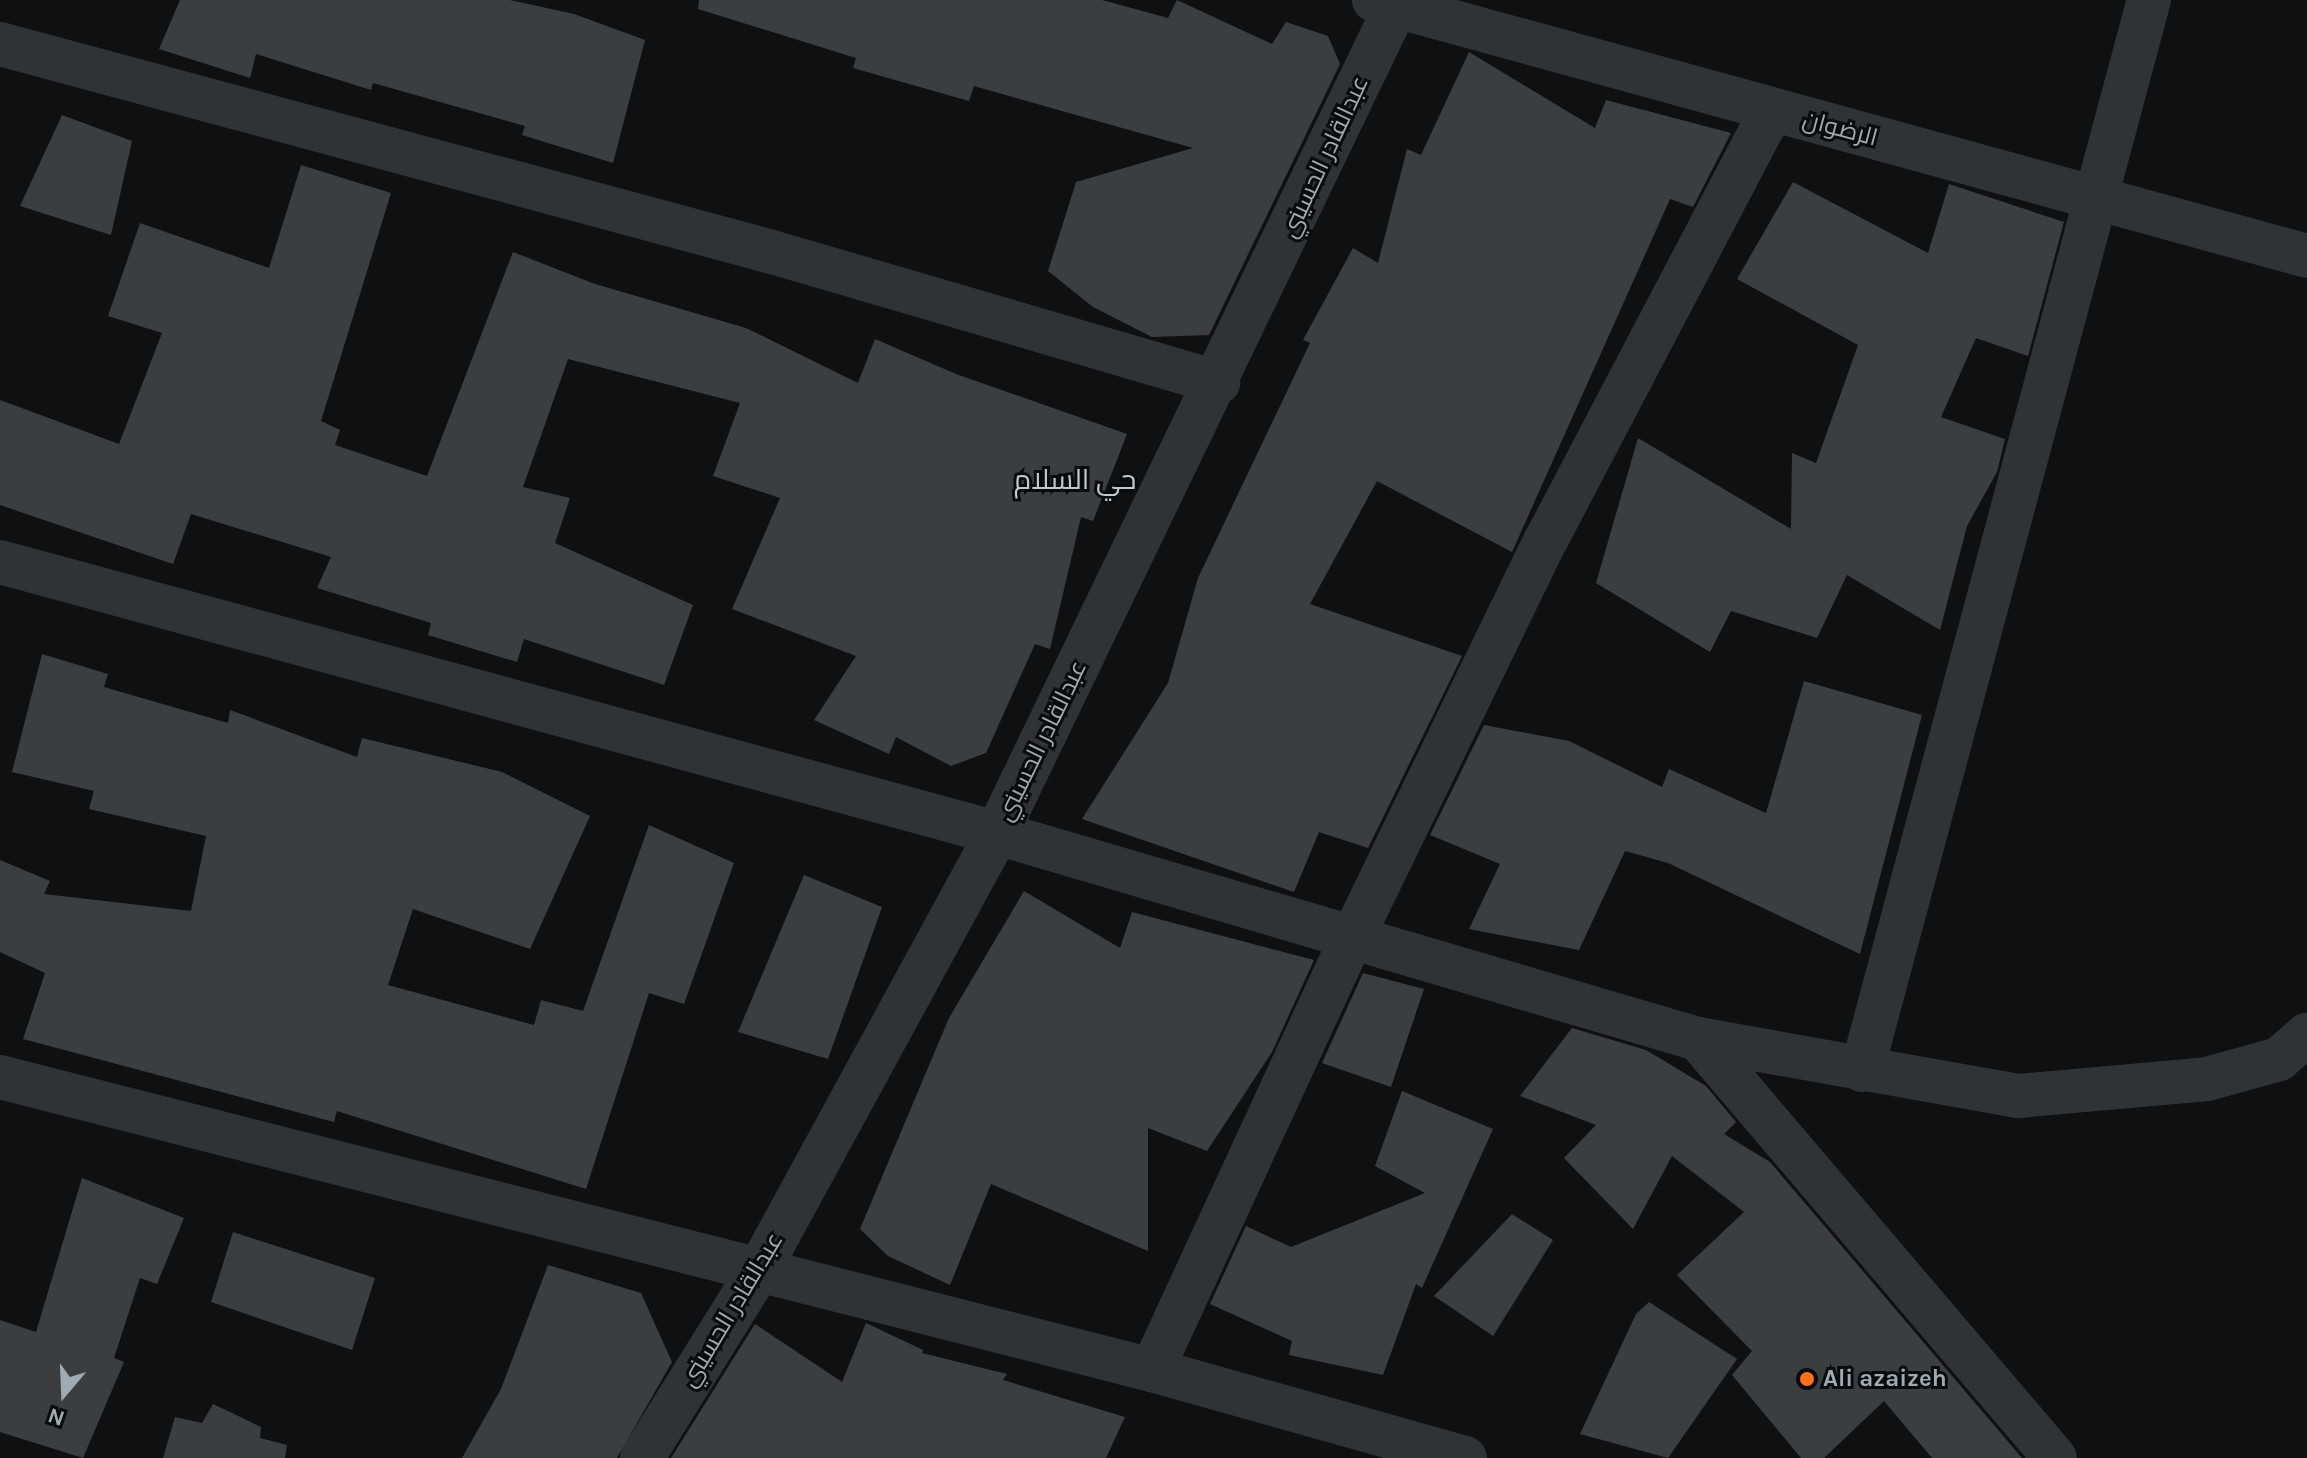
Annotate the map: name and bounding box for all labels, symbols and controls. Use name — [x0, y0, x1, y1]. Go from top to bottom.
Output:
street label: عبدالقادر الحسيني — [1275, 72, 1375, 242]
street label: الرضوان — [1799, 105, 1881, 153]
district label: حي السلام — [1014, 463, 1136, 497]
street label: عبدالقادر الحسيني — [991, 656, 1093, 826]
street label: عبدالقادر الحسيني — [675, 1228, 789, 1392]
north arrow — [24, 1354, 104, 1434]
place label: Ali azaizeh — [1823, 1365, 1947, 1393]
marker: Ali azaizeh — [1798, 1370, 1816, 1388]
text: N — [44, 1402, 68, 1432]

